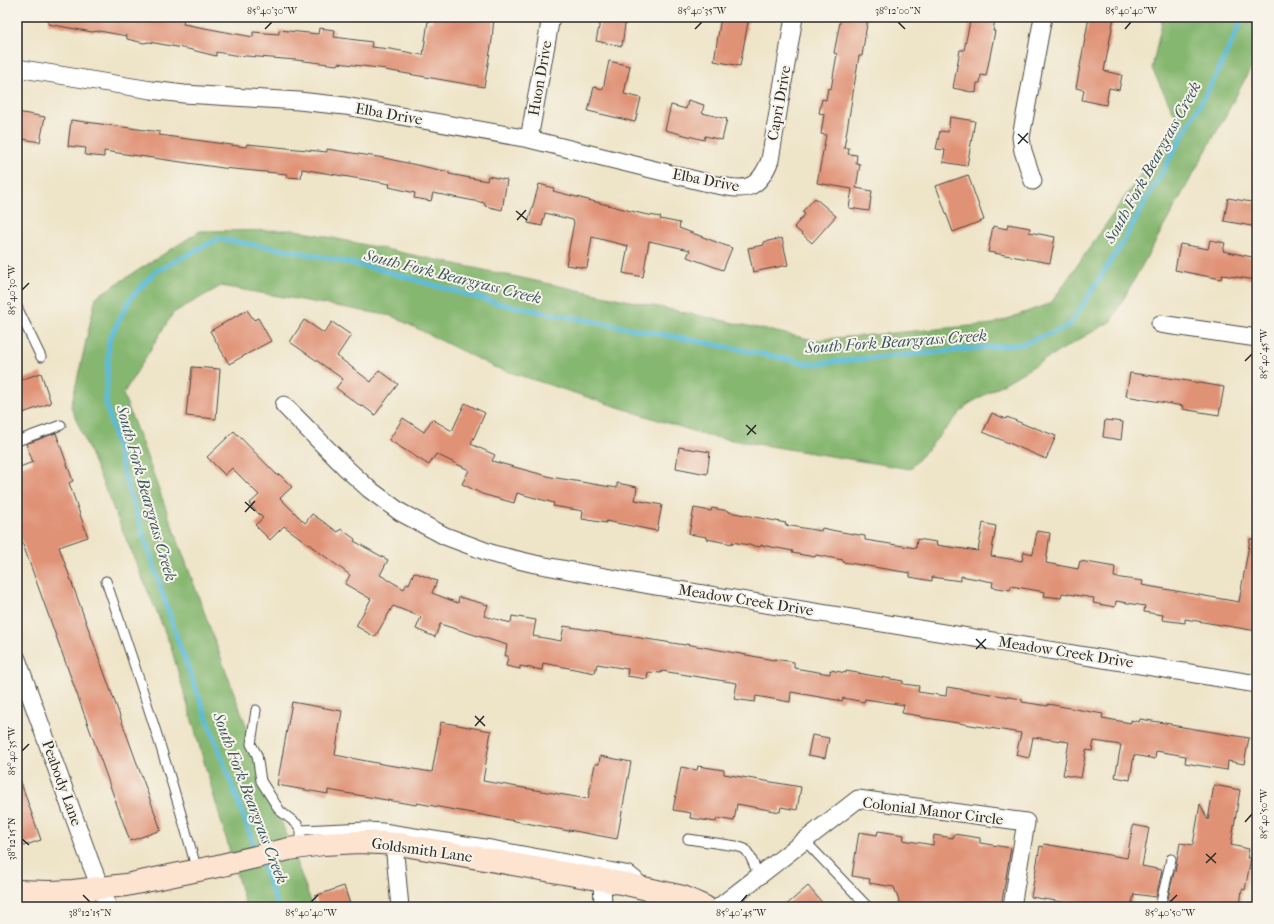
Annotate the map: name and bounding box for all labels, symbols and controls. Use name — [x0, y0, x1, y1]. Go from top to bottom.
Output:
text: 85°40'30"W — [247, 5, 298, 17]
text: 85°40'35"W — [678, 5, 728, 17]
text: 38°12'00"N — [875, 5, 921, 17]
text: 85°40'40"W — [1105, 5, 1158, 17]
street label: Huon Drive — [525, 38, 556, 117]
street label: Capri Drive — [764, 64, 795, 142]
water label: South Fork Beargrass Creek — [1099, 78, 1205, 247]
street label: Elba Drive — [354, 99, 425, 129]
street label: Elba Drive — [671, 165, 742, 195]
water label: South Fork Beargrass Creek — [361, 245, 544, 308]
text: 85°40'30"W — [6, 264, 18, 315]
water label: South Fork Beargrass Creek — [804, 326, 988, 357]
text: 85°40'45"W — [1258, 328, 1270, 379]
water label: South Fork Beargrass Creek — [112, 402, 181, 583]
street label: Meadow Creek Drive — [677, 580, 815, 620]
street label: Meadow Creek Drive — [997, 632, 1135, 672]
water label: South Fork Beargrass Creek — [209, 709, 292, 887]
text: 85°40'35"W — [6, 725, 18, 775]
street label: Peabody Lane — [38, 738, 86, 829]
text: 85°40'50"W — [1258, 788, 1270, 839]
street label: Colonial Manor Circle — [862, 793, 1005, 829]
text: 38°12'15"N — [6, 817, 18, 860]
street label: Goldsmith Lane — [370, 834, 474, 866]
text: 38°12'15"N — [69, 907, 112, 919]
text: 85°40'40"W — [285, 907, 338, 919]
text: 85°40'45"W — [716, 907, 767, 919]
text: 85°40'50"W — [1145, 907, 1196, 919]

